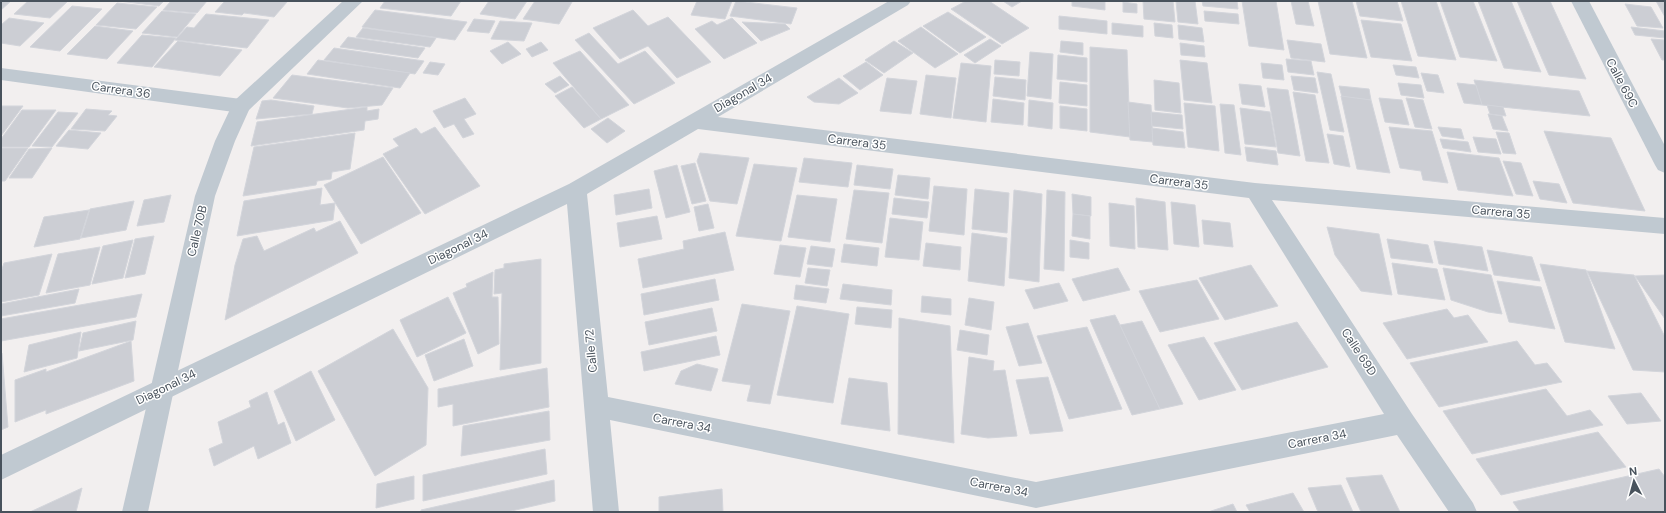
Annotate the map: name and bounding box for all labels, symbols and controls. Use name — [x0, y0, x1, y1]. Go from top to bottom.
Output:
street label: Calle 69C — [1602, 55, 1642, 111]
street label: Diagonal 34 — [711, 70, 775, 116]
street label: Carrera 36 — [90, 78, 152, 102]
street label: Carrera 35 — [827, 130, 887, 154]
street label: Carrera 35 — [1149, 170, 1209, 194]
street label: Carrera 35 — [1471, 201, 1531, 223]
street label: Calle 70B — [183, 204, 211, 258]
street label: Diagonal 34 — [425, 226, 491, 268]
street label: Calle 69D — [1338, 325, 1380, 379]
street label: Calle 72 — [581, 329, 601, 373]
street label: Diagonal 34 — [133, 366, 199, 408]
street label: Carrera 34 — [651, 410, 713, 436]
street label: Carrera 34 — [1286, 426, 1348, 452]
north arrow — [1614, 461, 1654, 501]
text: N — [1628, 464, 1638, 478]
street label: Carrera 34 — [968, 474, 1030, 500]

